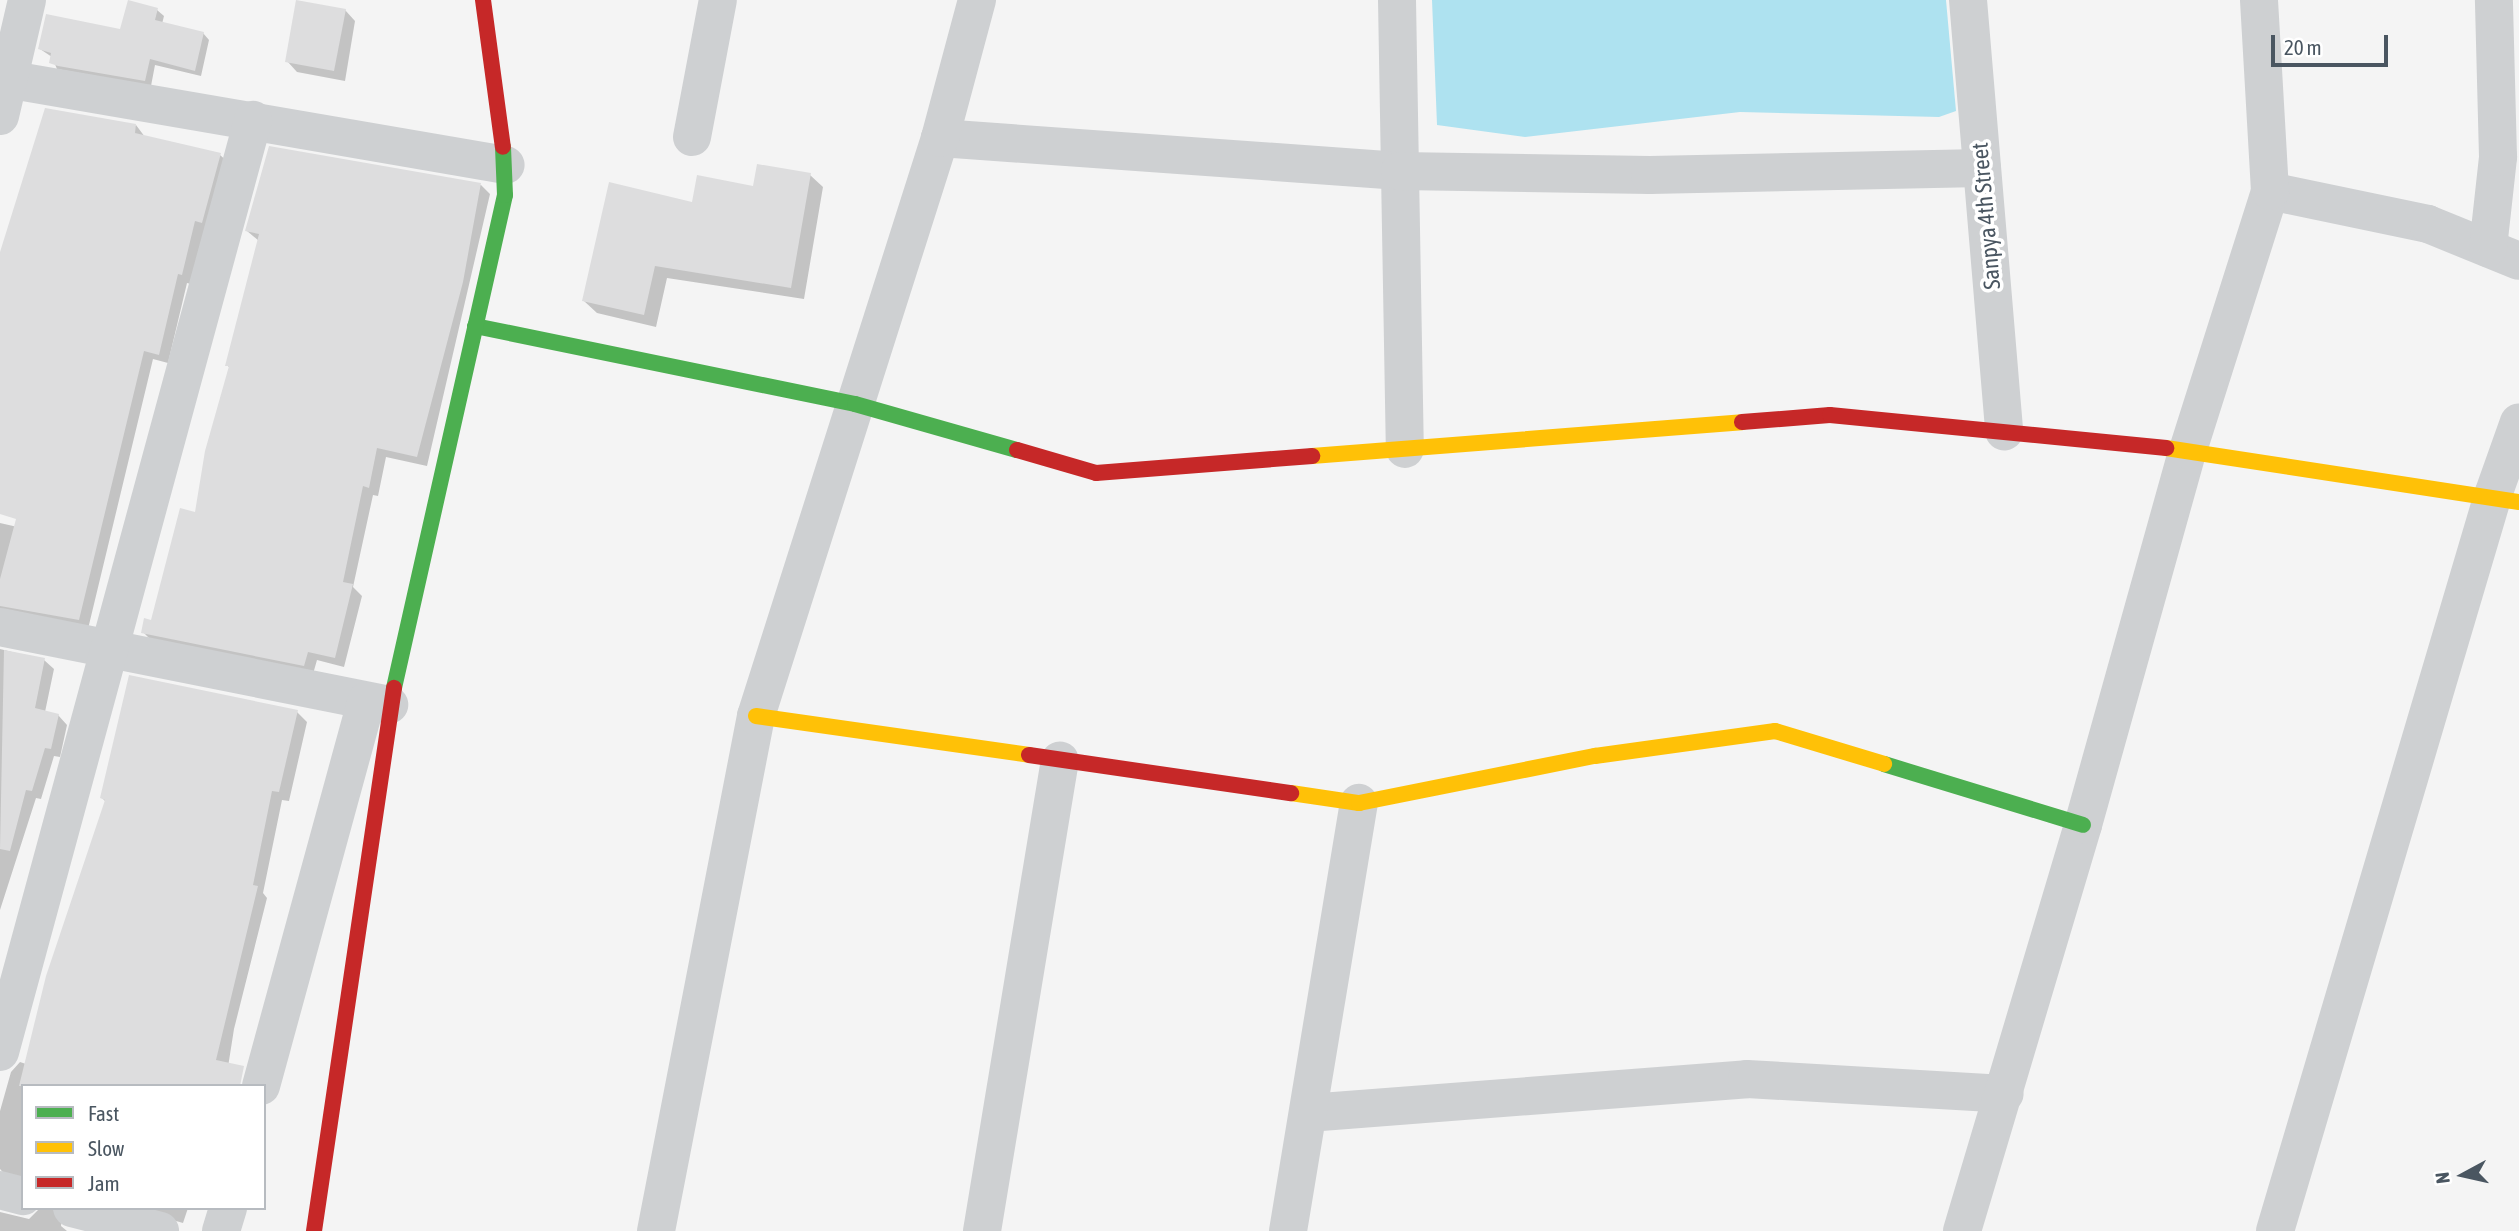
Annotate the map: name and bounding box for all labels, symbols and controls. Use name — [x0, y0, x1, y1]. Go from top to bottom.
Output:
scale bar — [2274, 21, 2391, 65]
text: 20 m — [2284, 35, 2322, 59]
street label: Sanpya 4th Street — [1966, 141, 2006, 291]
legend — [21, 1084, 266, 1210]
text: Fast — [88, 1101, 119, 1125]
text: Slow — [88, 1136, 124, 1160]
north arrow — [2428, 1140, 2498, 1210]
text: Jam — [88, 1171, 120, 1195]
text: N — [2431, 1171, 2454, 1185]

